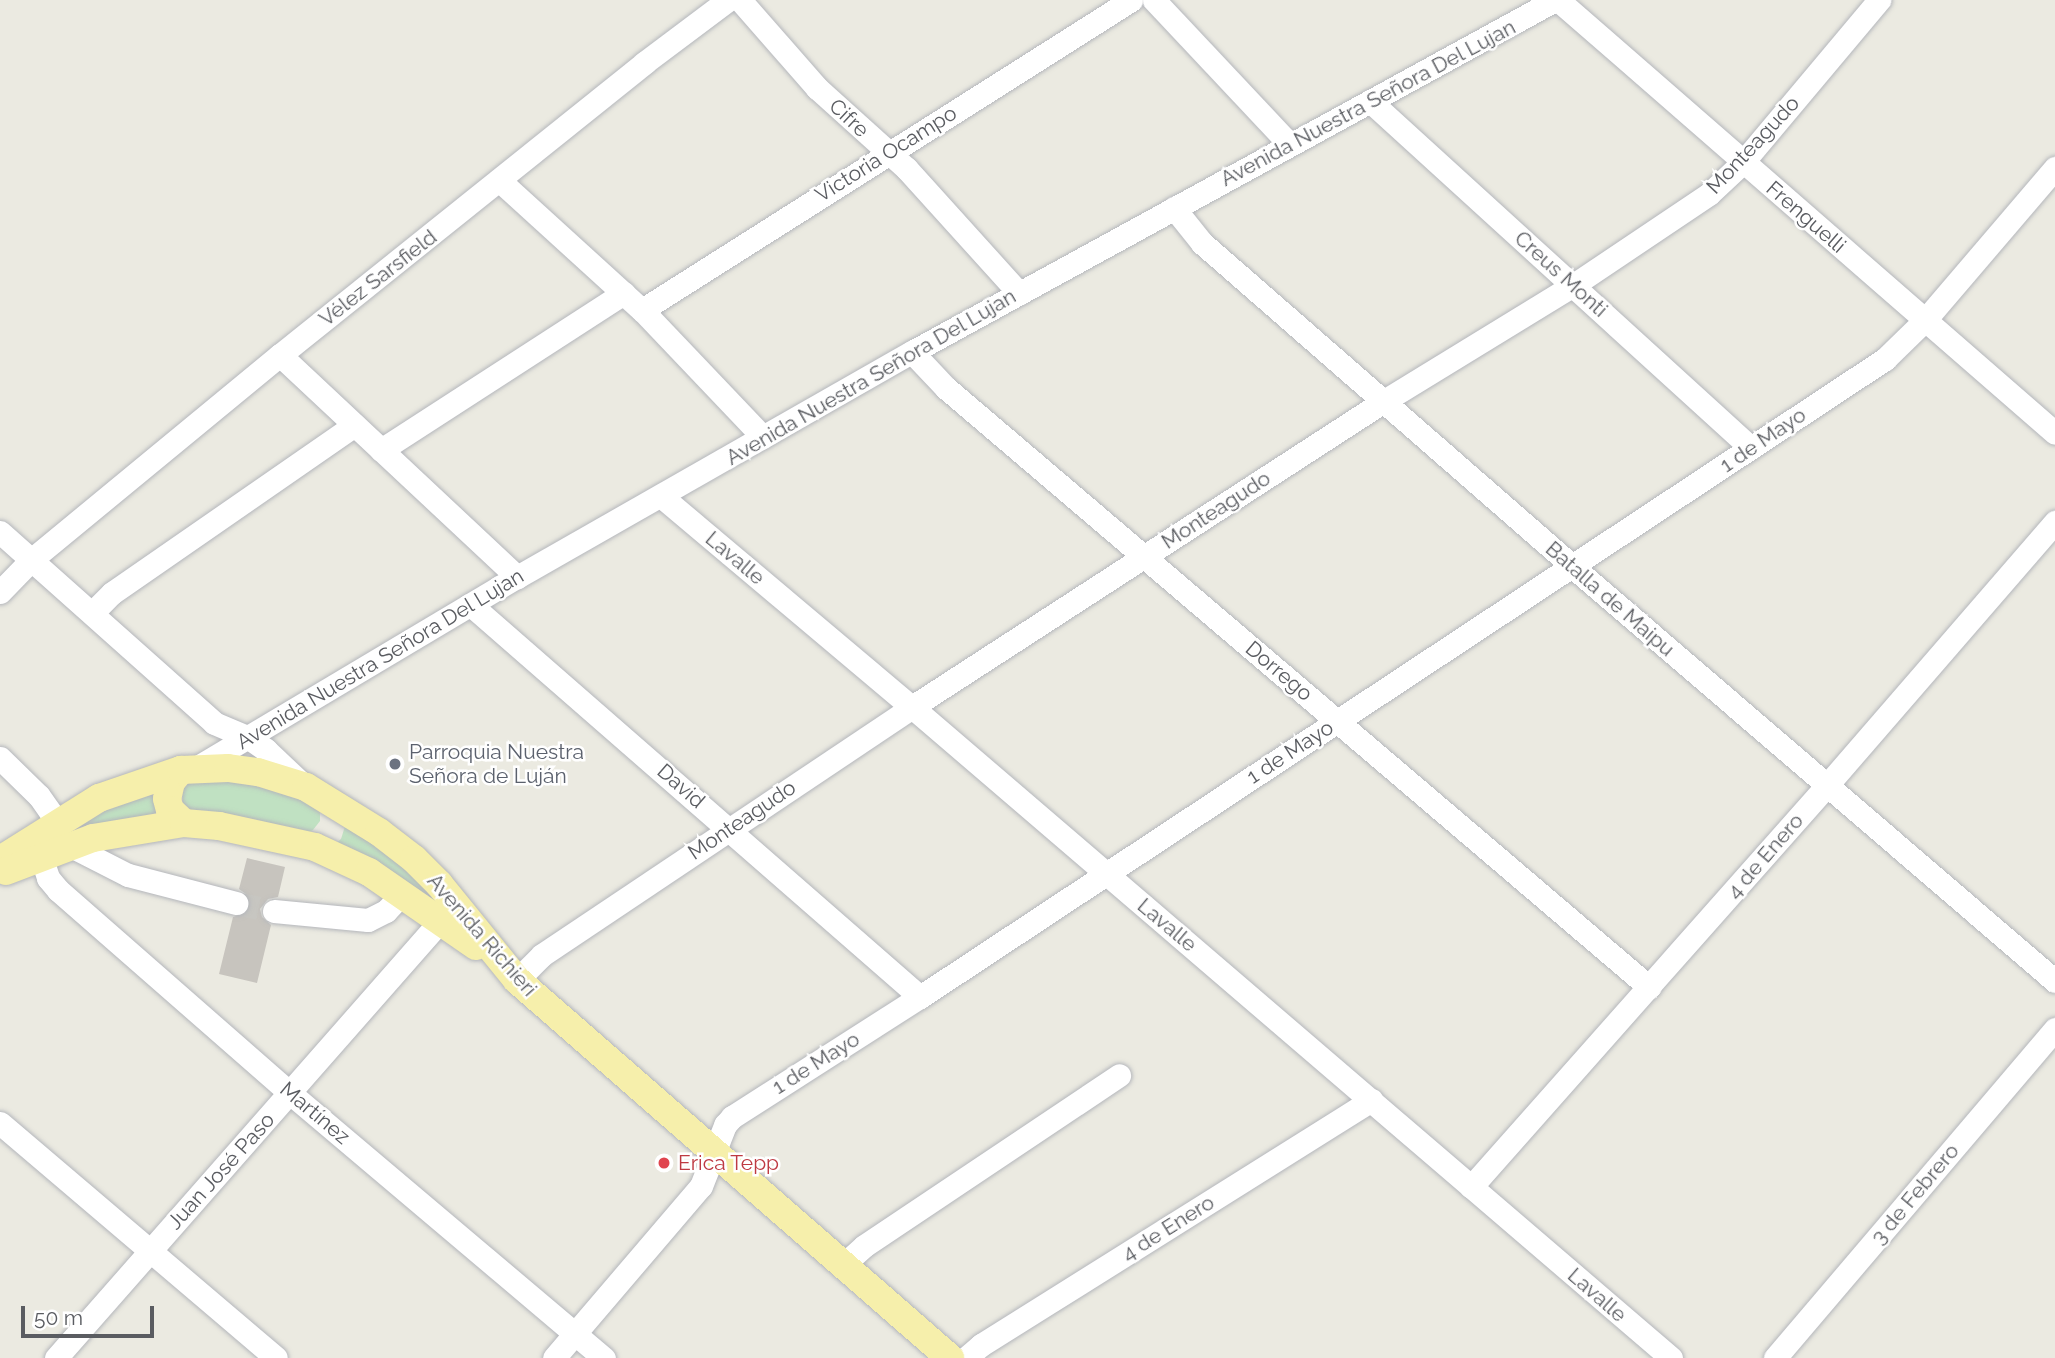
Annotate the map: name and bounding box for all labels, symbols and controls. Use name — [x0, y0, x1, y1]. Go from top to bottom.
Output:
street label: Avenida Nuestra Señora Del Lujan — [1216, 14, 1520, 192]
street label: Monteagudo — [1701, 91, 1805, 199]
street label: Cifre — [824, 93, 874, 143]
street label: Victoria Ocampo — [811, 100, 961, 208]
street label: Frenguelli — [1761, 176, 1851, 258]
street label: Vélez Sarsfield — [314, 224, 442, 332]
street label: Creus Monti — [1509, 226, 1613, 322]
street label: Avenida Nuestra Señora Del Lujan — [721, 283, 1021, 471]
street label: 1 de Mayo — [1715, 402, 1811, 478]
street label: Monteagudo — [1157, 466, 1275, 554]
street label: Lavalle — [700, 526, 770, 590]
street label: Batalla de Maipu — [1540, 536, 1680, 662]
street label: Avenida Nuestra Señora Del Lujan — [232, 563, 528, 755]
street label: Dorrego — [1240, 636, 1318, 706]
street label: 1 de Mayo — [1242, 715, 1338, 789]
place label: Parroquia Nuestra Señora de Luján — [409, 739, 584, 789]
marker: Parroquia Nuestra Señora de Luján — [387, 756, 403, 772]
street label: David — [652, 758, 710, 814]
street label: Monteagudo — [683, 775, 801, 865]
street label: 4 de Enero — [1721, 808, 1809, 904]
street label: Avenida Richieri — [422, 869, 542, 1001]
street label: Lavalle — [1132, 893, 1202, 957]
street label: 1 de Mayo — [768, 1026, 864, 1100]
street label: Martínez — [275, 1077, 355, 1149]
street label: Juan José Paso — [162, 1107, 280, 1235]
street label: 3 de Febrero — [1866, 1139, 1964, 1249]
place label: Erica Tepp — [678, 1150, 780, 1176]
marker: Erica Tepp — [656, 1155, 672, 1171]
street label: 4 de Enero — [1117, 1190, 1219, 1266]
street label: Lavalle — [1563, 1263, 1631, 1327]
scale bar — [24, 1292, 158, 1336]
text: 50 m — [34, 1305, 83, 1330]

